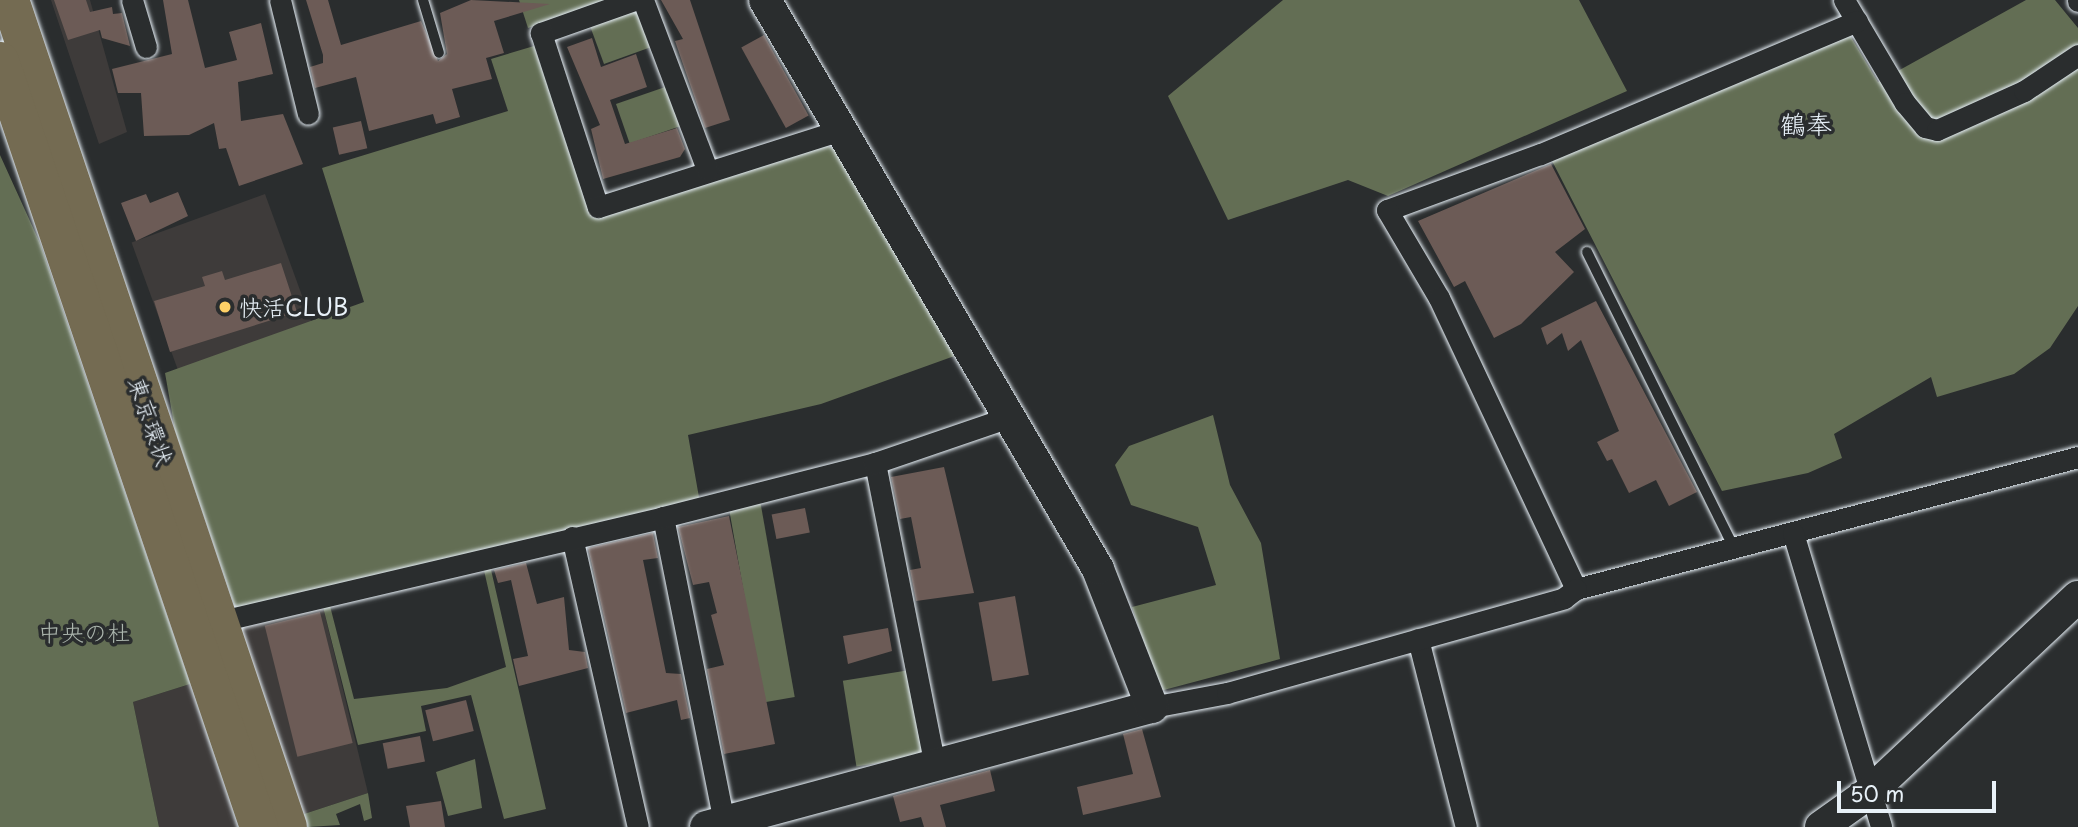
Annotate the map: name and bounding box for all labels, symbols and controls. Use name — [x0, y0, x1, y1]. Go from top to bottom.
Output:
district label: 鶴奉 — [1780, 108, 1832, 140]
place label: 快活CLUB — [239, 293, 348, 321]
marker: 快活CLUB — [217, 299, 233, 315]
street label: 東京環状 — [123, 373, 179, 469]
park label: 中央の杜 — [38, 618, 130, 646]
scale bar — [1840, 768, 1999, 812]
text: 50 m — [1850, 777, 1904, 809]

